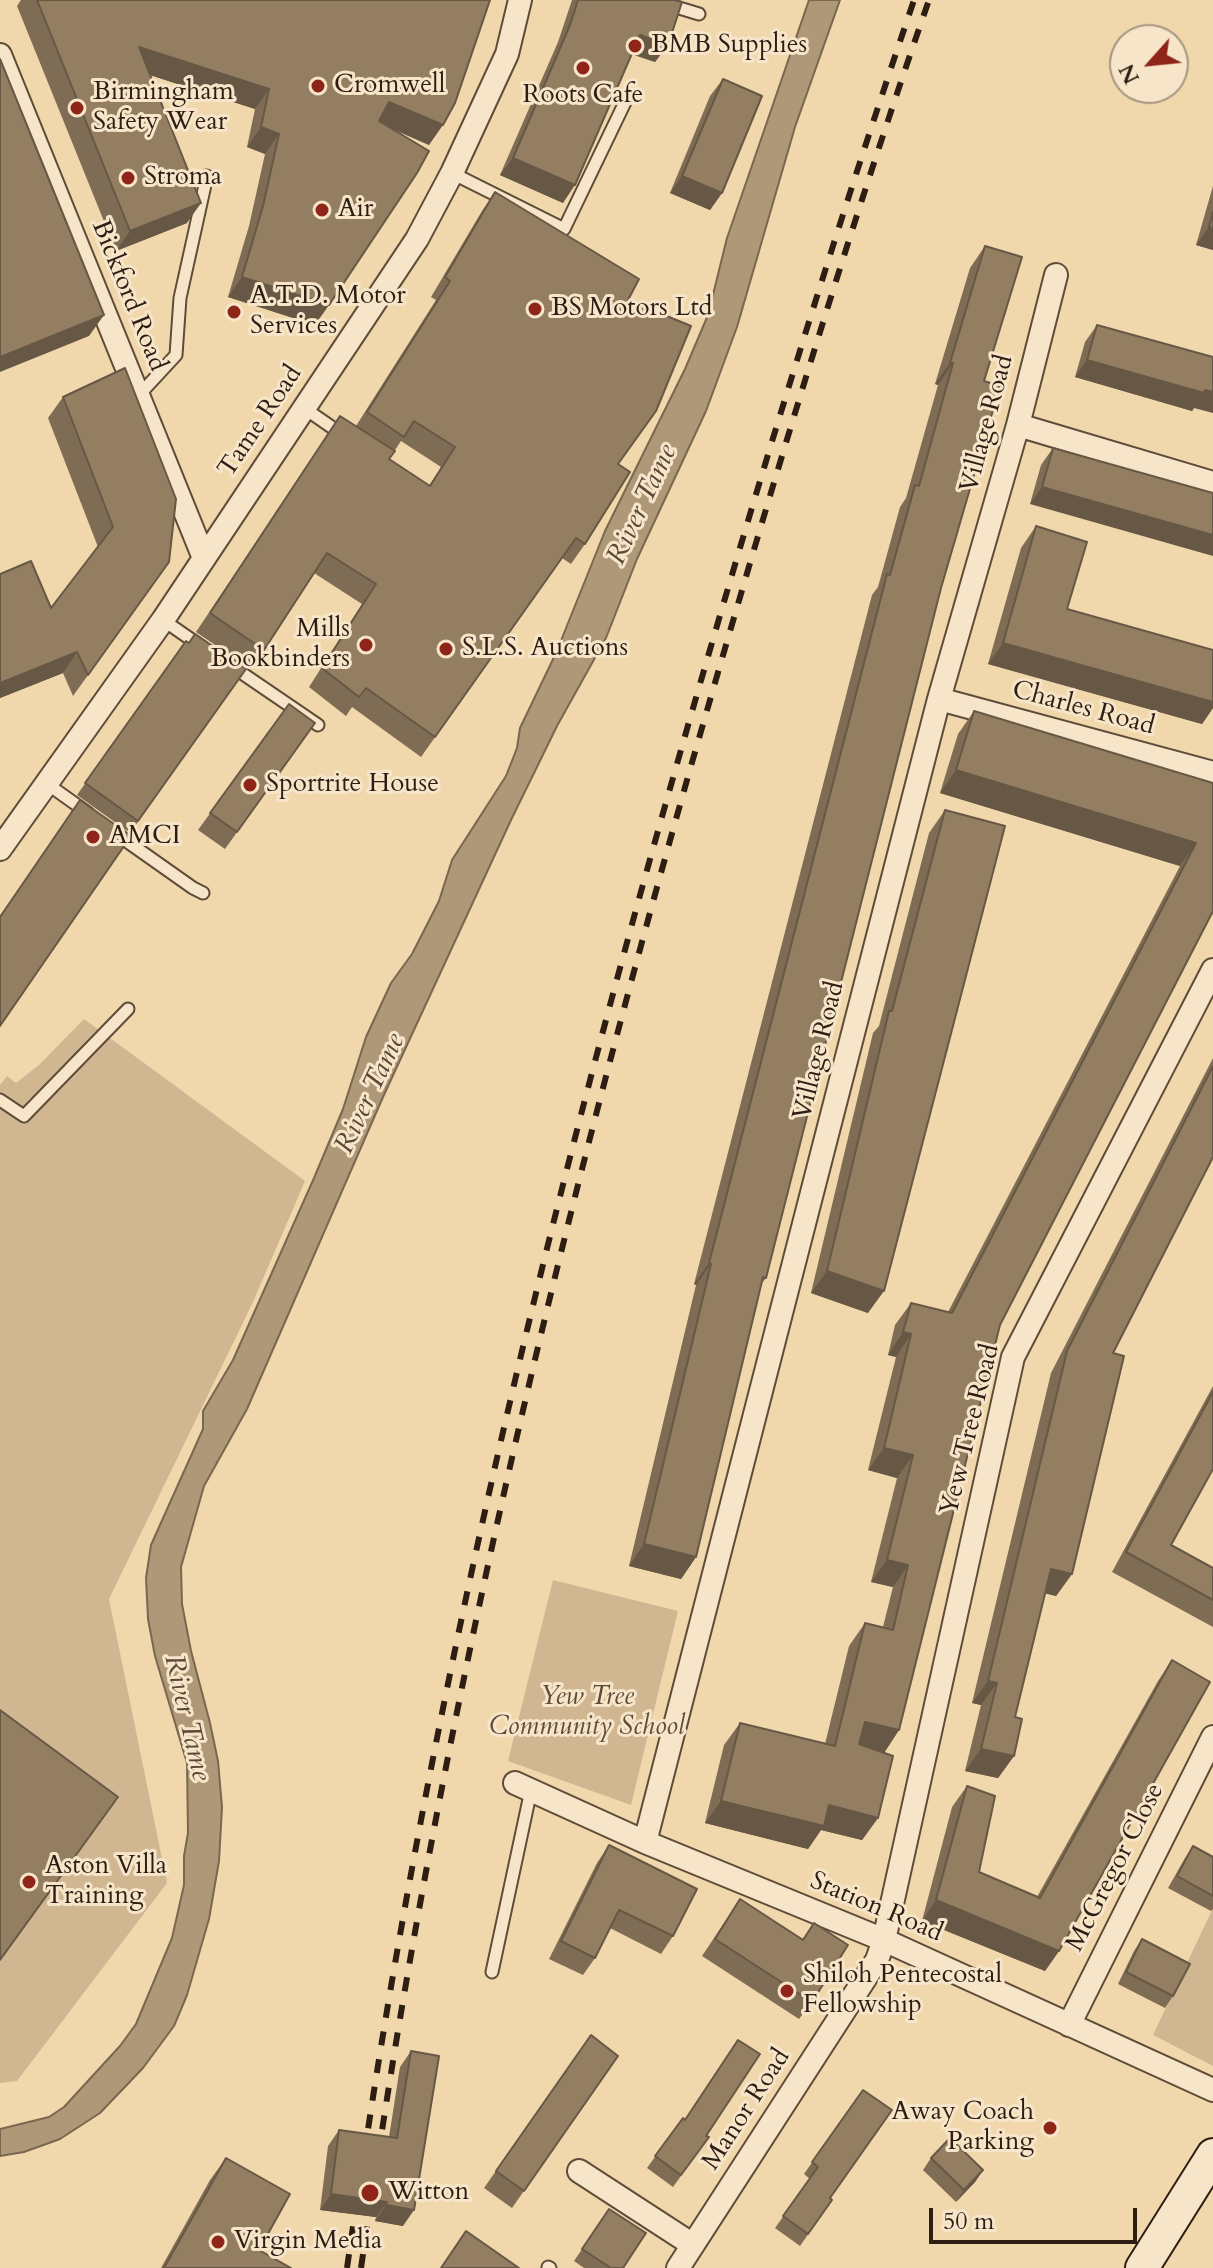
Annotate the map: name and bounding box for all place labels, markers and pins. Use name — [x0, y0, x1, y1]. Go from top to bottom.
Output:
place label: BMB Supplies — [651, 30, 807, 62]
marker: BMB Supplies — [626, 37, 644, 55]
marker: Roots Cafe — [574, 59, 592, 77]
place label: Cromwell — [334, 70, 445, 102]
place label: Birmingham Safety Wear — [93, 77, 234, 138]
marker: Cromwell — [309, 77, 327, 95]
place label: Roots Cafe — [523, 80, 643, 112]
marker: Birmingham Safety Wear — [68, 99, 86, 117]
place label: Stroma — [144, 162, 222, 194]
marker: Stroma — [119, 169, 137, 187]
place label: Air — [338, 194, 373, 226]
marker: Air — [313, 201, 331, 219]
place label: A.T.D. Motor Services — [250, 281, 406, 342]
place label: BS Motors Ltd — [551, 293, 712, 325]
marker: BS Motors Ltd — [526, 300, 544, 318]
marker: A.T.D. Motor Services — [225, 303, 243, 321]
place label: Mills Bookbinders — [210, 614, 350, 676]
place label: S.L.S. Auctions — [462, 633, 628, 665]
marker: Mills Bookbinders — [357, 636, 375, 654]
marker: S.L.S. Auctions — [437, 640, 455, 658]
place label: Sportrite House — [266, 769, 439, 801]
marker: Sportrite House — [241, 776, 259, 794]
place label: AMCI — [109, 821, 181, 853]
marker: AMCI — [84, 828, 102, 846]
place label: Aston Villa Training — [45, 1851, 167, 1912]
marker: Aston Villa Training — [20, 1873, 38, 1891]
place label: Shiloh Pentecostal Fellowship — [803, 1960, 1002, 2022]
marker: Shiloh Pentecostal Fellowship — [778, 1982, 796, 2000]
place label: Away Coach Parking — [891, 2097, 1034, 2158]
marker: Away Coach Parking — [1041, 2119, 1059, 2137]
place label: Witton — [388, 2177, 469, 2209]
marker: Witton — [359, 2182, 381, 2204]
place label: Virgin Media — [234, 2226, 382, 2258]
marker: Virgin Media — [209, 2233, 227, 2251]

